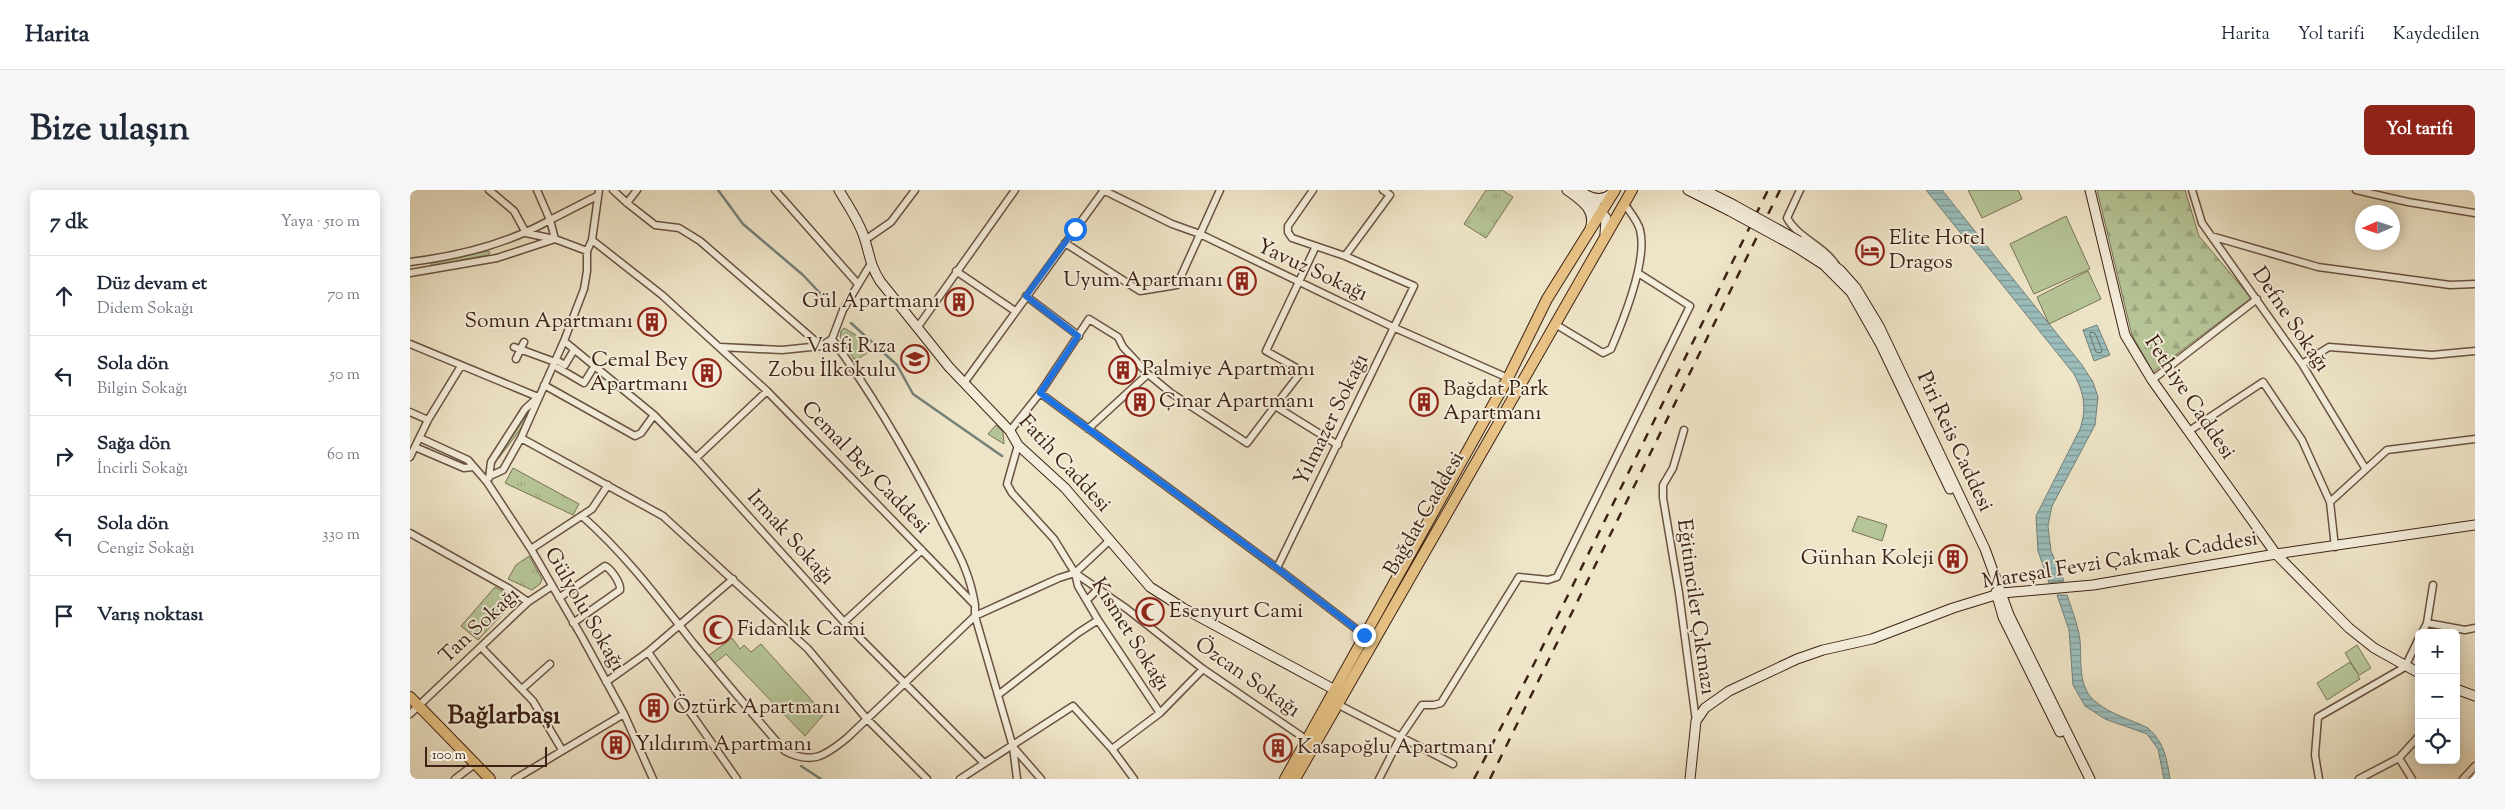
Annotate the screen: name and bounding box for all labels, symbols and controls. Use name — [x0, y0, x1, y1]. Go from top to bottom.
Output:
text: Harita — [25, 18, 90, 52]
text: Harita — [2221, 22, 2270, 48]
text: Yol tarifi — [2298, 22, 2365, 48]
text: Kaydedilen — [2393, 22, 2480, 48]
text: Bize ulaşın — [30, 105, 189, 156]
button: Yol tarifi — [2364, 105, 2475, 155]
north arrow — [2355, 205, 2400, 250]
text: 7 dk — [50, 208, 89, 238]
text: Yaya · 510 m — [280, 211, 360, 234]
route start — [1064, 218, 1087, 241]
place label: Elite Hotel Dragos — [1889, 224, 1986, 278]
street label: Yavuz Sokağı — [1252, 232, 1372, 310]
hotel icon: Elite Hotel Dragos — [1855, 236, 1885, 266]
street label: Defne Sokağı — [2244, 261, 2336, 379]
place label: Uyum Apartmanı — [1063, 266, 1223, 296]
building icon: Uyum Apartmanı — [1227, 266, 1257, 296]
text: Düz devam et — [97, 271, 207, 298]
icon: ahead — [50, 282, 78, 310]
text: 70 m — [327, 284, 360, 307]
place label: Gül Apartmanı — [802, 287, 940, 317]
building icon: Gül Apartmanı — [944, 287, 974, 317]
text: Didem Sokağı — [97, 298, 194, 321]
place label: Somun Apartmanı — [464, 307, 633, 337]
building icon: Somun Apartmanı — [637, 307, 667, 337]
street label: Fethiye Caddesi — [2136, 330, 2242, 466]
place label: Vasfi Rıza Zobu İlkokulu — [769, 332, 896, 386]
school or university icon: Vasfi Rıza Zobu İlkokulu — [900, 344, 930, 374]
place label: Cemal Bey Apartmanı — [590, 346, 689, 400]
street label: Yılmazer Sokağı — [1287, 349, 1377, 491]
text: Sola dön — [97, 351, 169, 378]
building icon: Palmiye Apartmanı — [1108, 355, 1138, 385]
place label: Palmiye Apartmanı — [1142, 355, 1315, 385]
building icon: Cemal Bey Apartmanı — [692, 358, 722, 388]
icon: left — [50, 362, 78, 390]
text: 50 m — [329, 364, 360, 387]
street label: Piri Reis Caddesi — [1908, 367, 2000, 517]
place label: Bağdat Park Apartmanı — [1443, 375, 1549, 429]
text: Bilgin Sokağı — [97, 378, 188, 401]
building icon: Çınar Apartmanı — [1125, 387, 1155, 417]
place label: Çınar Apartmanı — [1159, 387, 1314, 417]
building icon: Bağdat Park Apartmanı — [1409, 387, 1439, 417]
street label: Cemal Bey Caddesi — [794, 395, 936, 541]
street label: Fatih Caddesi — [1011, 408, 1117, 520]
text: Sağa dön — [97, 431, 171, 458]
icon: right — [50, 442, 78, 470]
text: 60 m — [327, 444, 360, 467]
street label: Bağdat Caddesi — [1377, 446, 1473, 582]
text: İncirli Sokağı — [97, 458, 188, 481]
street label: Irmak Sokağı — [739, 484, 841, 592]
text: Sola dön — [97, 511, 169, 538]
street label: Eğitimciler Çıkmazı — [1668, 517, 1722, 697]
icon: left — [50, 522, 78, 550]
text: 330 m — [322, 524, 360, 547]
street label: Mareşal Fevzi Çakmak Caddesi — [1980, 524, 2260, 598]
text: Cengiz Sokağı — [97, 538, 194, 561]
street label: Gülyolu Sokağı — [536, 542, 632, 678]
place label: Günhan Koleji — [1801, 544, 1934, 574]
building icon: Günhan Koleji — [1938, 544, 1968, 574]
street label: Kısmet Sokağı — [1083, 572, 1177, 698]
street label: Tan Sokağı — [433, 581, 527, 671]
mosque icon: Esenyurt Cami — [1135, 597, 1165, 627]
place label: Esenyurt Cami — [1169, 597, 1303, 627]
icon: arrive — [50, 602, 78, 630]
text: Varış noktası — [97, 602, 203, 629]
mosque icon: Fidanlık Cami — [703, 615, 733, 645]
place label: Fidanlık Cami — [737, 615, 866, 645]
route end — [1353, 624, 1376, 647]
map controls — [2415, 629, 2460, 764]
button: + — [2415, 629, 2460, 674]
street label: Özcan Sokağı — [1188, 630, 1306, 726]
button: − — [2415, 674, 2460, 719]
building icon: Öztürk Apartmanı — [639, 693, 669, 723]
place label: Öztürk Apartmanı — [673, 693, 840, 723]
district label: Bağlarbaşı — [448, 698, 561, 735]
button: locate — [2415, 719, 2460, 764]
building icon: Yıldırım Apartmanı — [601, 730, 631, 760]
place label: Yıldırım Apartmanı — [635, 730, 812, 760]
building icon: Kasapoğlu Apartmanı — [1263, 733, 1293, 763]
place label: Kasapoğlu Apartmanı — [1297, 733, 1494, 763]
scale bar — [425, 744, 548, 767]
text: 100 m — [432, 746, 466, 766]

